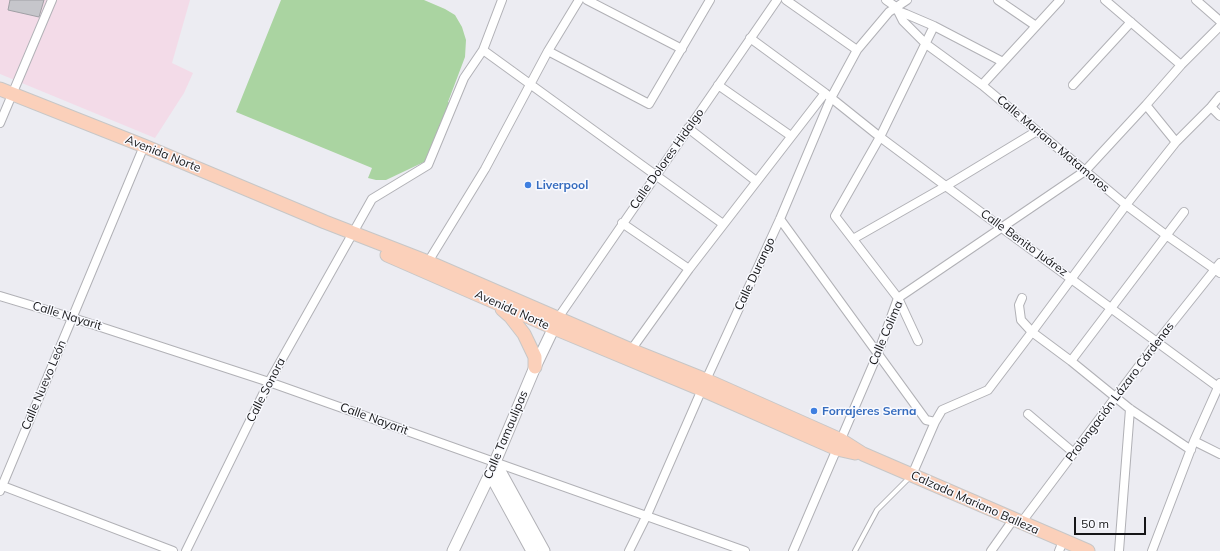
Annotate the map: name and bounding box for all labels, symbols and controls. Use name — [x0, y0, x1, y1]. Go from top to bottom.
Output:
street label: Calle Mariano Matamoros — [994, 93, 1112, 195]
street label: Calle Dolores Hidalgo — [627, 106, 707, 212]
street label: Avenida Norte — [123, 132, 203, 176]
place label: Liverpool — [536, 178, 588, 192]
marker: Liverpool — [523, 180, 533, 190]
street label: Calle Benito Juárez — [978, 207, 1070, 279]
street label: Calle Durango — [732, 235, 778, 313]
street label: Avenida Norte — [473, 287, 551, 333]
street label: Calle Nayarit — [31, 299, 103, 333]
street label: Calle Colima — [866, 299, 906, 367]
street label: Prolongación Lázaro Cárdenas — [1063, 319, 1177, 465]
street label: Calle Nuevo León — [19, 338, 69, 432]
street label: Calle Sonora — [244, 355, 288, 425]
street label: Calle Tamaulipas — [481, 389, 531, 481]
street label: Calle Nayarit — [338, 400, 410, 438]
place label: Forrajeres Serna — [822, 404, 916, 418]
marker: Forrajeres Serna — [809, 406, 819, 416]
street label: Calzada Mariano Balleza — [909, 468, 1041, 538]
scale bar — [1076, 509, 1148, 535]
text: 50 m — [1081, 516, 1109, 531]

